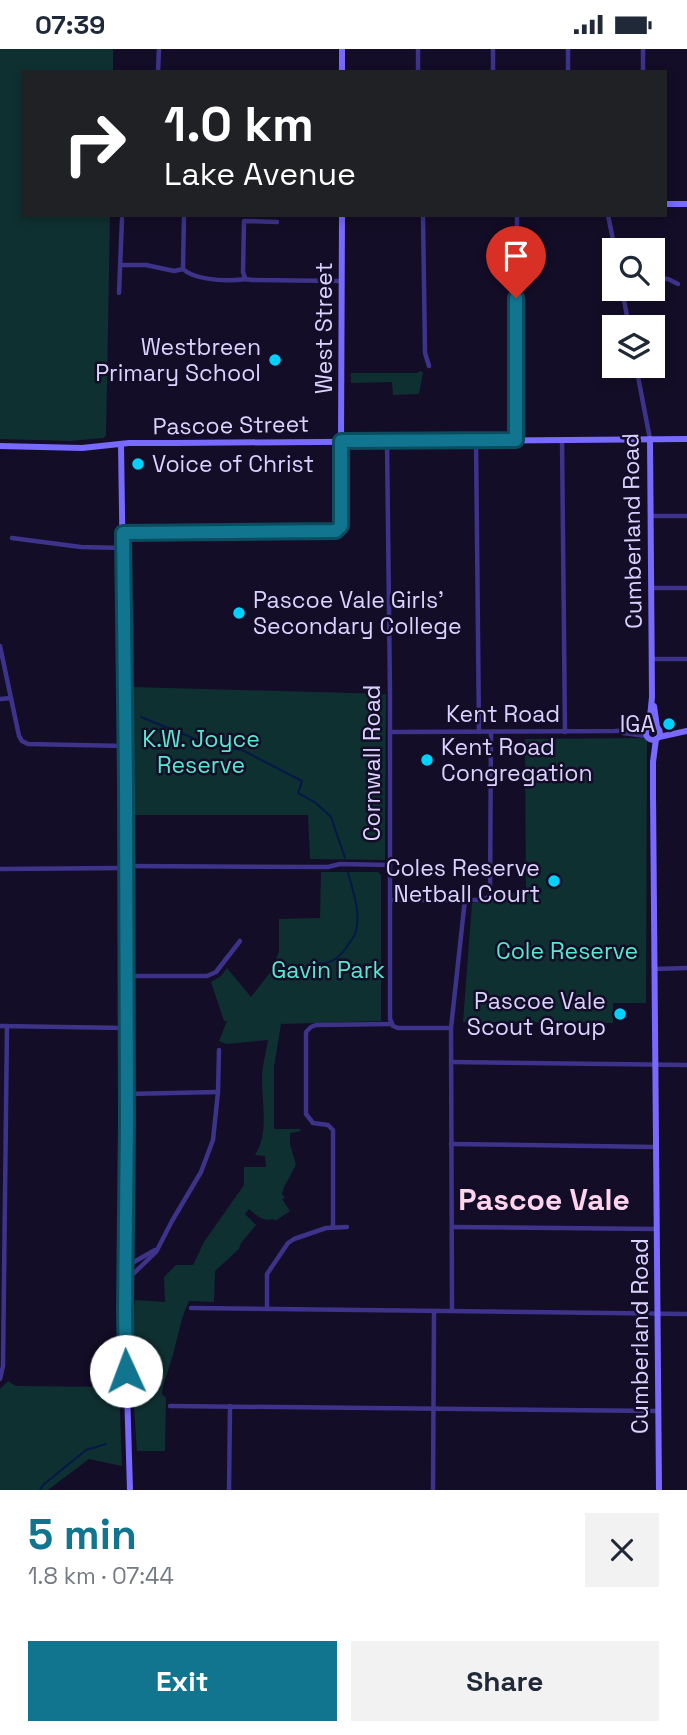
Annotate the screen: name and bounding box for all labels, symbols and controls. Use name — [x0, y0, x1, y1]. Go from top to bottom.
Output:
text: 07:39 — [35, 8, 105, 42]
text: 1.0 km — [164, 93, 314, 155]
icon: right — [49, 98, 140, 189]
text: Lake Avenue — [164, 154, 356, 194]
pin — [486, 226, 546, 298]
icon: arrive — [497, 237, 535, 275]
map controls — [602, 238, 665, 378]
button: search — [602, 238, 665, 301]
street label: West Street — [309, 262, 339, 394]
button: layers — [602, 315, 665, 378]
place label: Westbreen Primary School — [95, 332, 261, 388]
marker: Westbreen Primary School — [267, 352, 283, 368]
street label: Pascoe Street — [152, 409, 310, 441]
street label: Cumberland Road — [615, 433, 649, 629]
place label: Voice of Christ — [152, 449, 314, 479]
marker: Voice of Christ — [130, 456, 146, 472]
place label: Pascoe Vale Girls' Secondary College — [253, 585, 462, 641]
marker: Pascoe Vale Girls' Secondary College — [231, 605, 247, 621]
street label: Cornwall Road — [357, 685, 387, 841]
street label: Kent Road — [446, 699, 560, 729]
place label: IGA — [620, 709, 655, 739]
marker: IGA — [661, 716, 677, 732]
park label: K.W. Joyce Reserve — [142, 724, 260, 780]
place label: Kent Road Congregation — [441, 732, 593, 788]
marker: Kent Road Congregation — [419, 752, 435, 768]
place label: Coles Reserve Netball Court — [386, 853, 540, 909]
marker: Coles Reserve Netball Court — [546, 873, 562, 889]
park label: Cole Reserve — [496, 936, 638, 966]
park label: Gavin Park — [271, 955, 385, 985]
place label: Pascoe Vale Scout Group — [467, 986, 606, 1042]
marker: Pascoe Vale Scout Group — [612, 1006, 628, 1022]
district label: Pascoe Vale — [458, 1180, 630, 1219]
street label: Cumberland Road — [625, 1238, 655, 1434]
position arrow — [89, 1334, 163, 1408]
text: 5 min — [28, 1508, 137, 1561]
button: close — [585, 1513, 659, 1587]
text: 1.8 km · 07:44 — [28, 1561, 174, 1591]
button: Exit — [28, 1641, 337, 1721]
button: Share — [351, 1641, 659, 1721]

